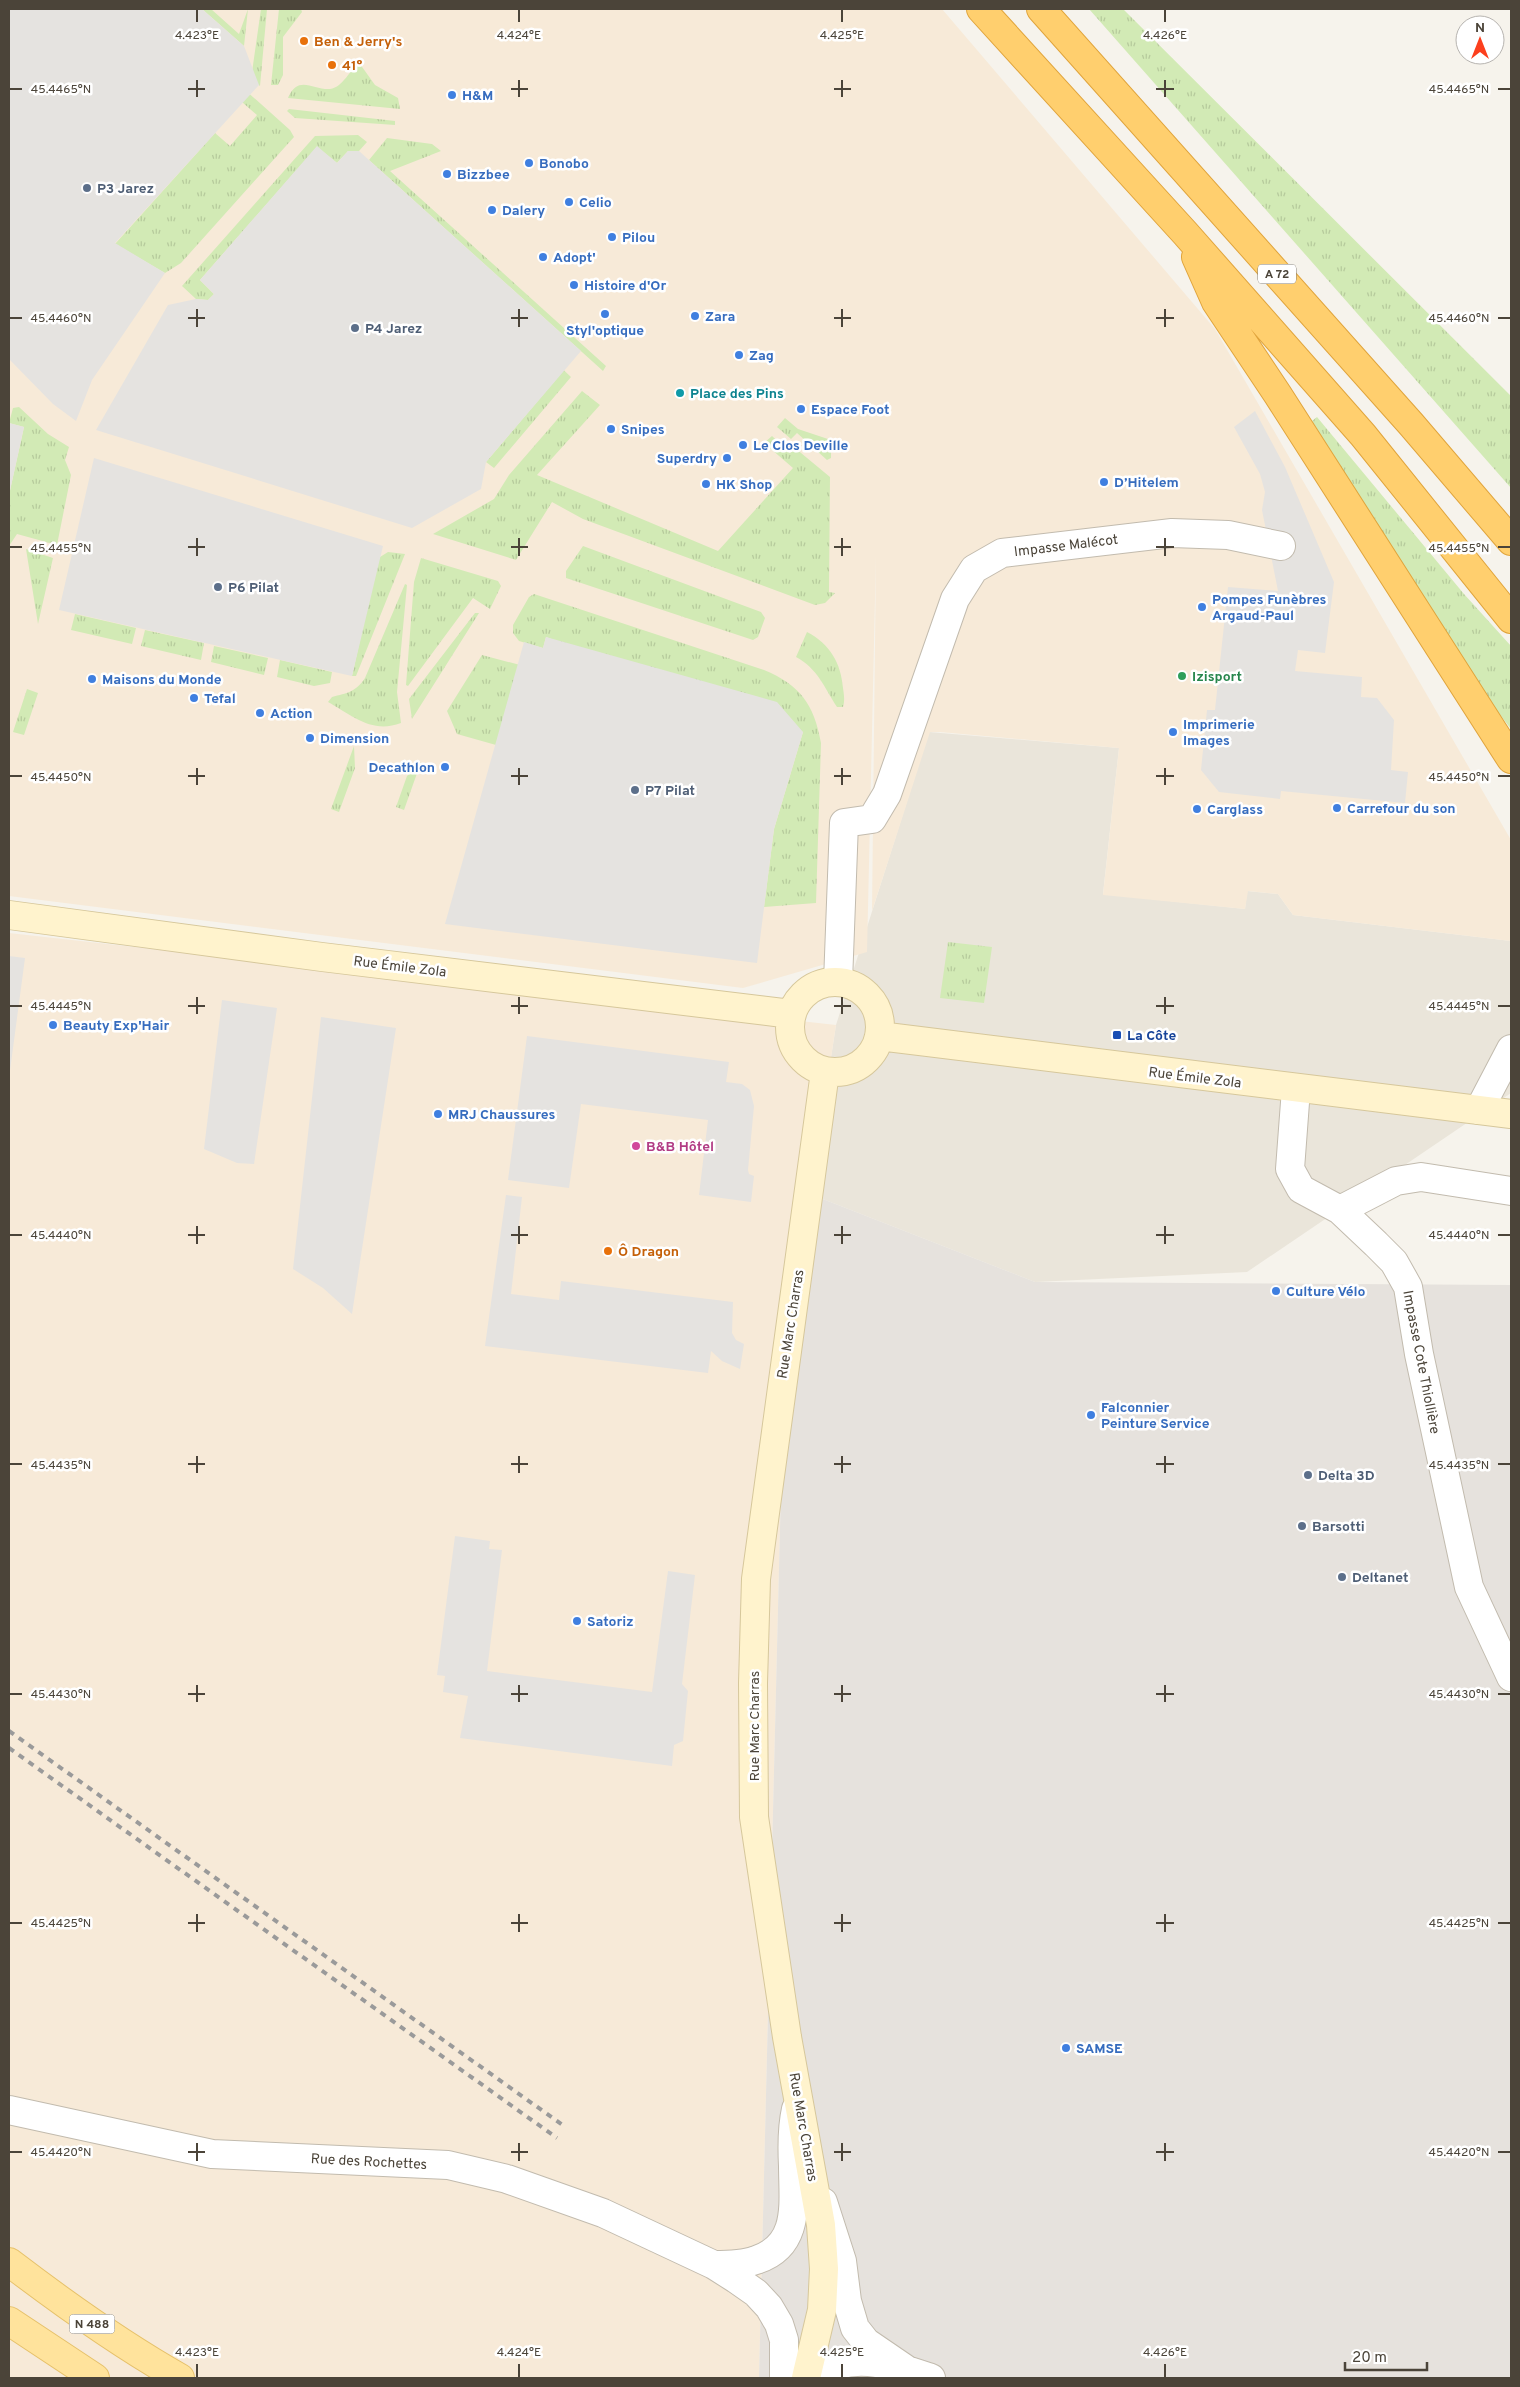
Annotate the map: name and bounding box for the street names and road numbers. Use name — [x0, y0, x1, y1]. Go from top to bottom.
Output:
road number: A 72 — [1258, 264, 1296, 284]
street label: Impasse Malécot — [1013, 532, 1119, 561]
street label: Rue Émile Zola — [352, 952, 447, 982]
street label: Rue Émile Zola — [1147, 1063, 1242, 1093]
street label: Rue Marc Charras — [774, 1268, 809, 1380]
street label: Impasse Cote Thiollière — [1398, 1289, 1443, 1436]
street label: Rue Marc Charras — [747, 1671, 764, 1781]
street label: Rue Marc Charras — [785, 2071, 820, 2183]
street label: Rue des Rochettes — [310, 2151, 428, 2174]
road number: N 488 — [70, 2314, 114, 2334]

